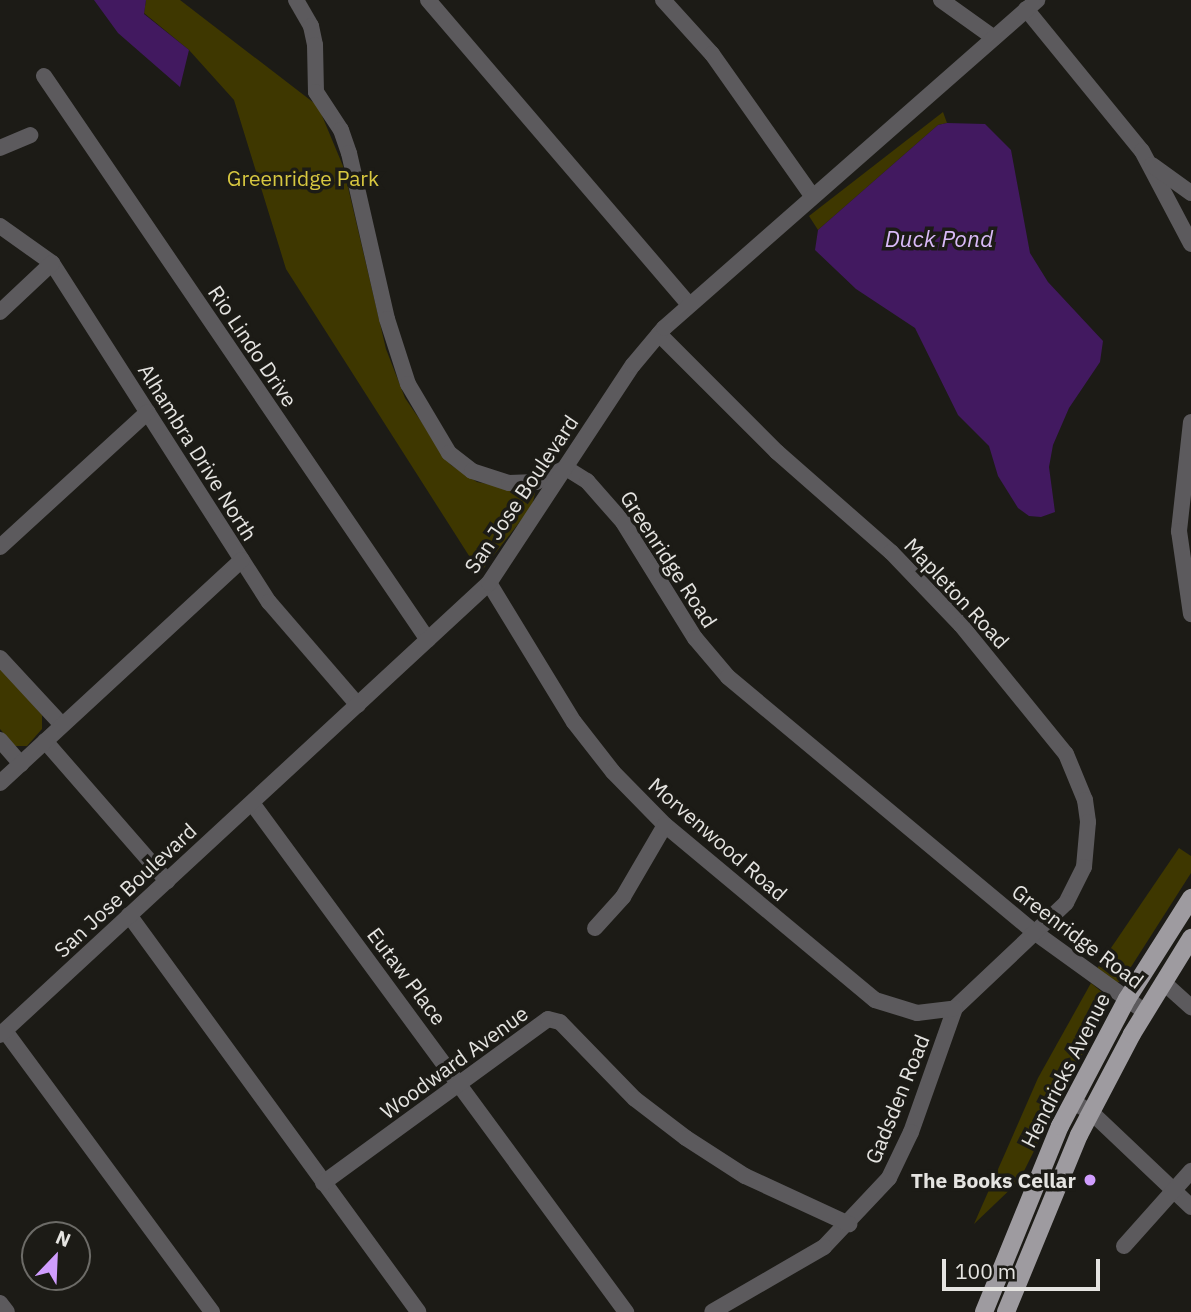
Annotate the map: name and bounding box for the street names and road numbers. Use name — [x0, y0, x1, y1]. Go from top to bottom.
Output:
street label: Rio Lindo Drive — [203, 281, 303, 411]
street label: Alhambra Drive North — [133, 359, 263, 545]
street label: San Jose Boulevard — [459, 410, 583, 578]
street label: Greenridge Road — [615, 486, 723, 632]
street label: Mapleton Road — [899, 533, 1015, 653]
street label: Morvenwood Road — [644, 772, 792, 906]
street label: San Jose Boulevard — [49, 818, 201, 962]
street label: Greenridge Road — [1007, 878, 1149, 994]
street label: Eutaw Place — [362, 922, 452, 1030]
street label: Hendricks Avenue — [1015, 988, 1115, 1152]
street label: Woodward Avenue — [375, 1000, 533, 1124]
street label: Gadsden Road — [860, 1031, 934, 1167]

